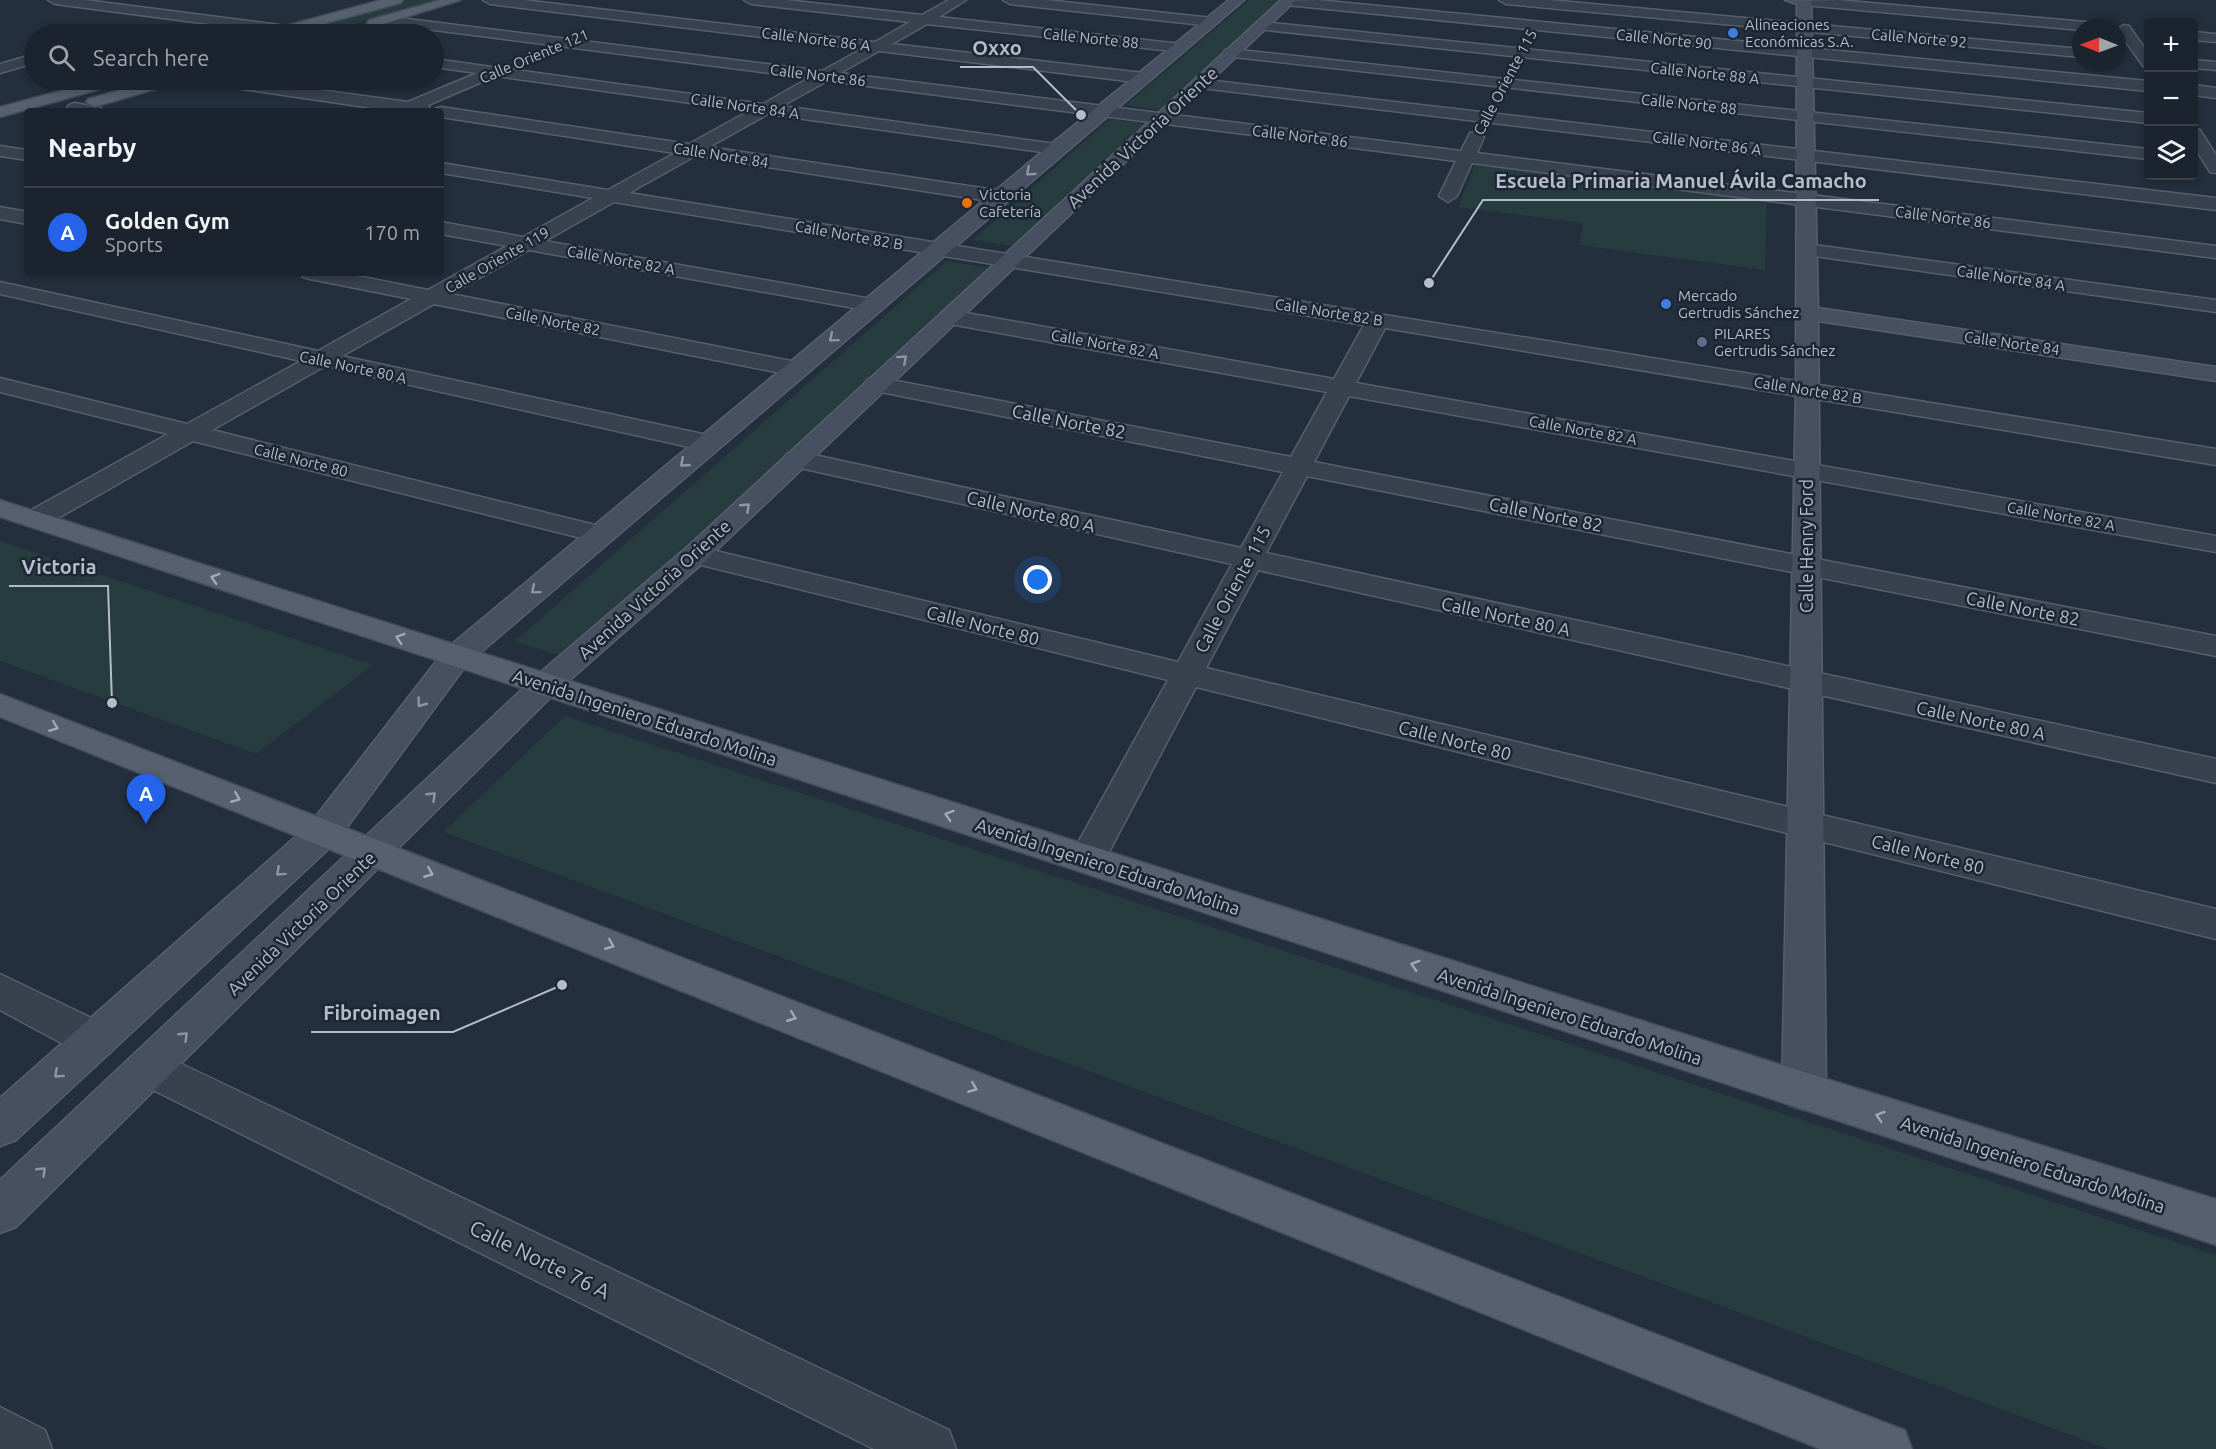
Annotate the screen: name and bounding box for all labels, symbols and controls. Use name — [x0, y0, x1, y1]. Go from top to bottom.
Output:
place label: Alineaciones Económicas S.A. — [1745, 16, 1854, 50]
north arrow — [2072, 18, 2126, 72]
map controls — [2144, 18, 2198, 180]
button: + — [2144, 18, 2198, 72]
search box — [24, 24, 444, 90]
street label: Calle Norte 86 A — [761, 24, 872, 54]
street label: Calle Oriente 121 — [477, 25, 591, 87]
street label: Calle Norte 88 — [1042, 25, 1140, 51]
street label: Calle Norte 92 — [1870, 25, 1968, 51]
street label: Calle Oriente 115 — [1470, 26, 1540, 138]
street label: Calle Norte 90 — [1615, 26, 1713, 52]
marker: Alineaciones Económicas S.A. — [1726, 26, 1740, 40]
callout: Oxxo — [960, 29, 1033, 67]
text: Oxxo — [972, 36, 1022, 59]
icon: search — [45, 41, 78, 74]
text: Search here — [93, 45, 209, 70]
street label: Calle Norte 88 A — [1650, 59, 1761, 87]
street label: Calle Norte 86 — [769, 61, 867, 89]
street label: Avenida Victoria Oriente — [1063, 62, 1221, 212]
button: − — [2144, 72, 2198, 126]
street label: Calle Norte 84 A — [690, 90, 801, 122]
street label: Calle Norte 88 — [1640, 91, 1738, 117]
street label: Calle Norte 86 — [1251, 122, 1349, 150]
button: layers — [2144, 126, 2198, 180]
street label: Calle Norte 86 A — [1652, 128, 1763, 158]
text: Nearby — [48, 133, 136, 162]
street label: Calle Norte 84 — [672, 139, 770, 171]
callout: Escuela Primaria Manuel Ávila Camacho — [1483, 162, 1879, 200]
one-way arrow — [1027, 165, 1037, 176]
text: Escuela Primaria Manuel Ávila Camacho — [1495, 168, 1867, 192]
place label: Victoria Cafetería — [979, 186, 1041, 220]
marker: Victoria Cafetería — [960, 196, 974, 210]
street label: Calle Norte 86 — [1894, 203, 1992, 231]
text: Golden Gym — [105, 208, 230, 233]
street label: Calle Norte 82 B — [794, 217, 904, 253]
text: A — [60, 221, 75, 244]
text: 170 m — [364, 221, 420, 244]
street label: Calle Oriente 119 — [442, 223, 552, 297]
text: Sports — [105, 233, 163, 256]
street label: Calle Norte 82 A — [566, 242, 677, 278]
street label: Calle Norte 84 A — [1956, 262, 2067, 294]
place label: Mercado Gertrudis Sánchez — [1678, 287, 1799, 321]
street label: Calle Norte 82 B — [1274, 295, 1384, 329]
marker: Mercado Gertrudis Sánchez — [1659, 297, 1673, 311]
street label: Calle Norte 82 — [504, 303, 602, 339]
place label: PILARES Gertrudis Sánchez — [1714, 325, 1835, 359]
street label: Calle Norte 82 A — [1050, 326, 1161, 362]
street label: Calle Norte 84 — [1963, 328, 2061, 358]
one-way arrow — [829, 331, 840, 342]
marker: PILARES Gertrudis Sánchez — [1695, 335, 1709, 349]
street label: Calle Norte 80 A — [298, 347, 408, 387]
one-way arrow — [897, 355, 907, 366]
street label: Calle Norte 82 B — [1753, 373, 1863, 407]
street label: Calle Norte 82 — [1010, 400, 1128, 442]
street label: Calle Norte 82 A — [1528, 412, 1639, 448]
street label: Calle Norte 80 — [252, 440, 350, 480]
one-way arrow — [680, 456, 691, 467]
street label: Calle Henry Ford — [1796, 479, 1816, 613]
street label: Calle Norte 80 A — [965, 486, 1097, 536]
street label: Calle Norte 82 — [1487, 493, 1605, 535]
street label: Calle Norte 82 A — [2006, 498, 2117, 534]
one-way arrow — [739, 503, 749, 514]
street label: Avenida Victoria Oriente — [574, 515, 734, 663]
street label: Calle Oriente 115 — [1190, 522, 1274, 656]
callout: Victoria — [9, 548, 108, 586]
text: Victoria — [21, 555, 97, 578]
your location — [1023, 565, 1052, 594]
one-way arrow — [210, 573, 221, 585]
one-way arrow — [531, 583, 542, 594]
street label: Calle Norte 82 — [1964, 587, 2082, 629]
street label: Calle Norte 80 A — [1440, 593, 1573, 639]
street label: Calle Norte 80 — [925, 601, 1041, 649]
one-way arrow — [395, 633, 406, 646]
street label: Avenida Ingeniero Eduardo Molina — [510, 665, 780, 769]
one-way arrow — [417, 697, 428, 708]
street label: Calle Norte 80 A — [1915, 697, 2048, 743]
street label: Calle Norte 80 — [1397, 716, 1513, 764]
one-way arrow — [49, 719, 59, 732]
pin: A — [126, 774, 166, 824]
one-way arrow — [230, 791, 240, 804]
one-way arrow — [424, 793, 435, 804]
one-way arrow — [944, 809, 955, 822]
street label: Avenida Ingeniero Eduardo Molina — [973, 814, 1243, 918]
street label: Calle Norte 80 — [1870, 830, 1986, 878]
street label: Avenida Victoria Oriente — [223, 847, 379, 999]
one-way arrow — [276, 865, 287, 876]
one-way arrow — [423, 866, 434, 878]
one-way arrow — [604, 938, 615, 950]
one-way arrow — [1410, 960, 1421, 972]
street label: Avenida Ingeniero Eduardo Molina — [1435, 964, 1705, 1068]
callout: Fibroimagen — [311, 994, 453, 1032]
text: Fibroimagen — [323, 1001, 441, 1024]
one-way arrow — [786, 1009, 796, 1022]
one-way arrow — [177, 1032, 187, 1043]
one-way arrow — [54, 1067, 65, 1078]
one-way arrow — [967, 1081, 978, 1093]
one-way arrow — [1875, 1110, 1886, 1123]
street label: Avenida Ingeniero Eduardo Molina — [1898, 1112, 2168, 1216]
one-way arrow — [35, 1167, 46, 1178]
street label: Calle Norte 76 A — [466, 1215, 614, 1303]

